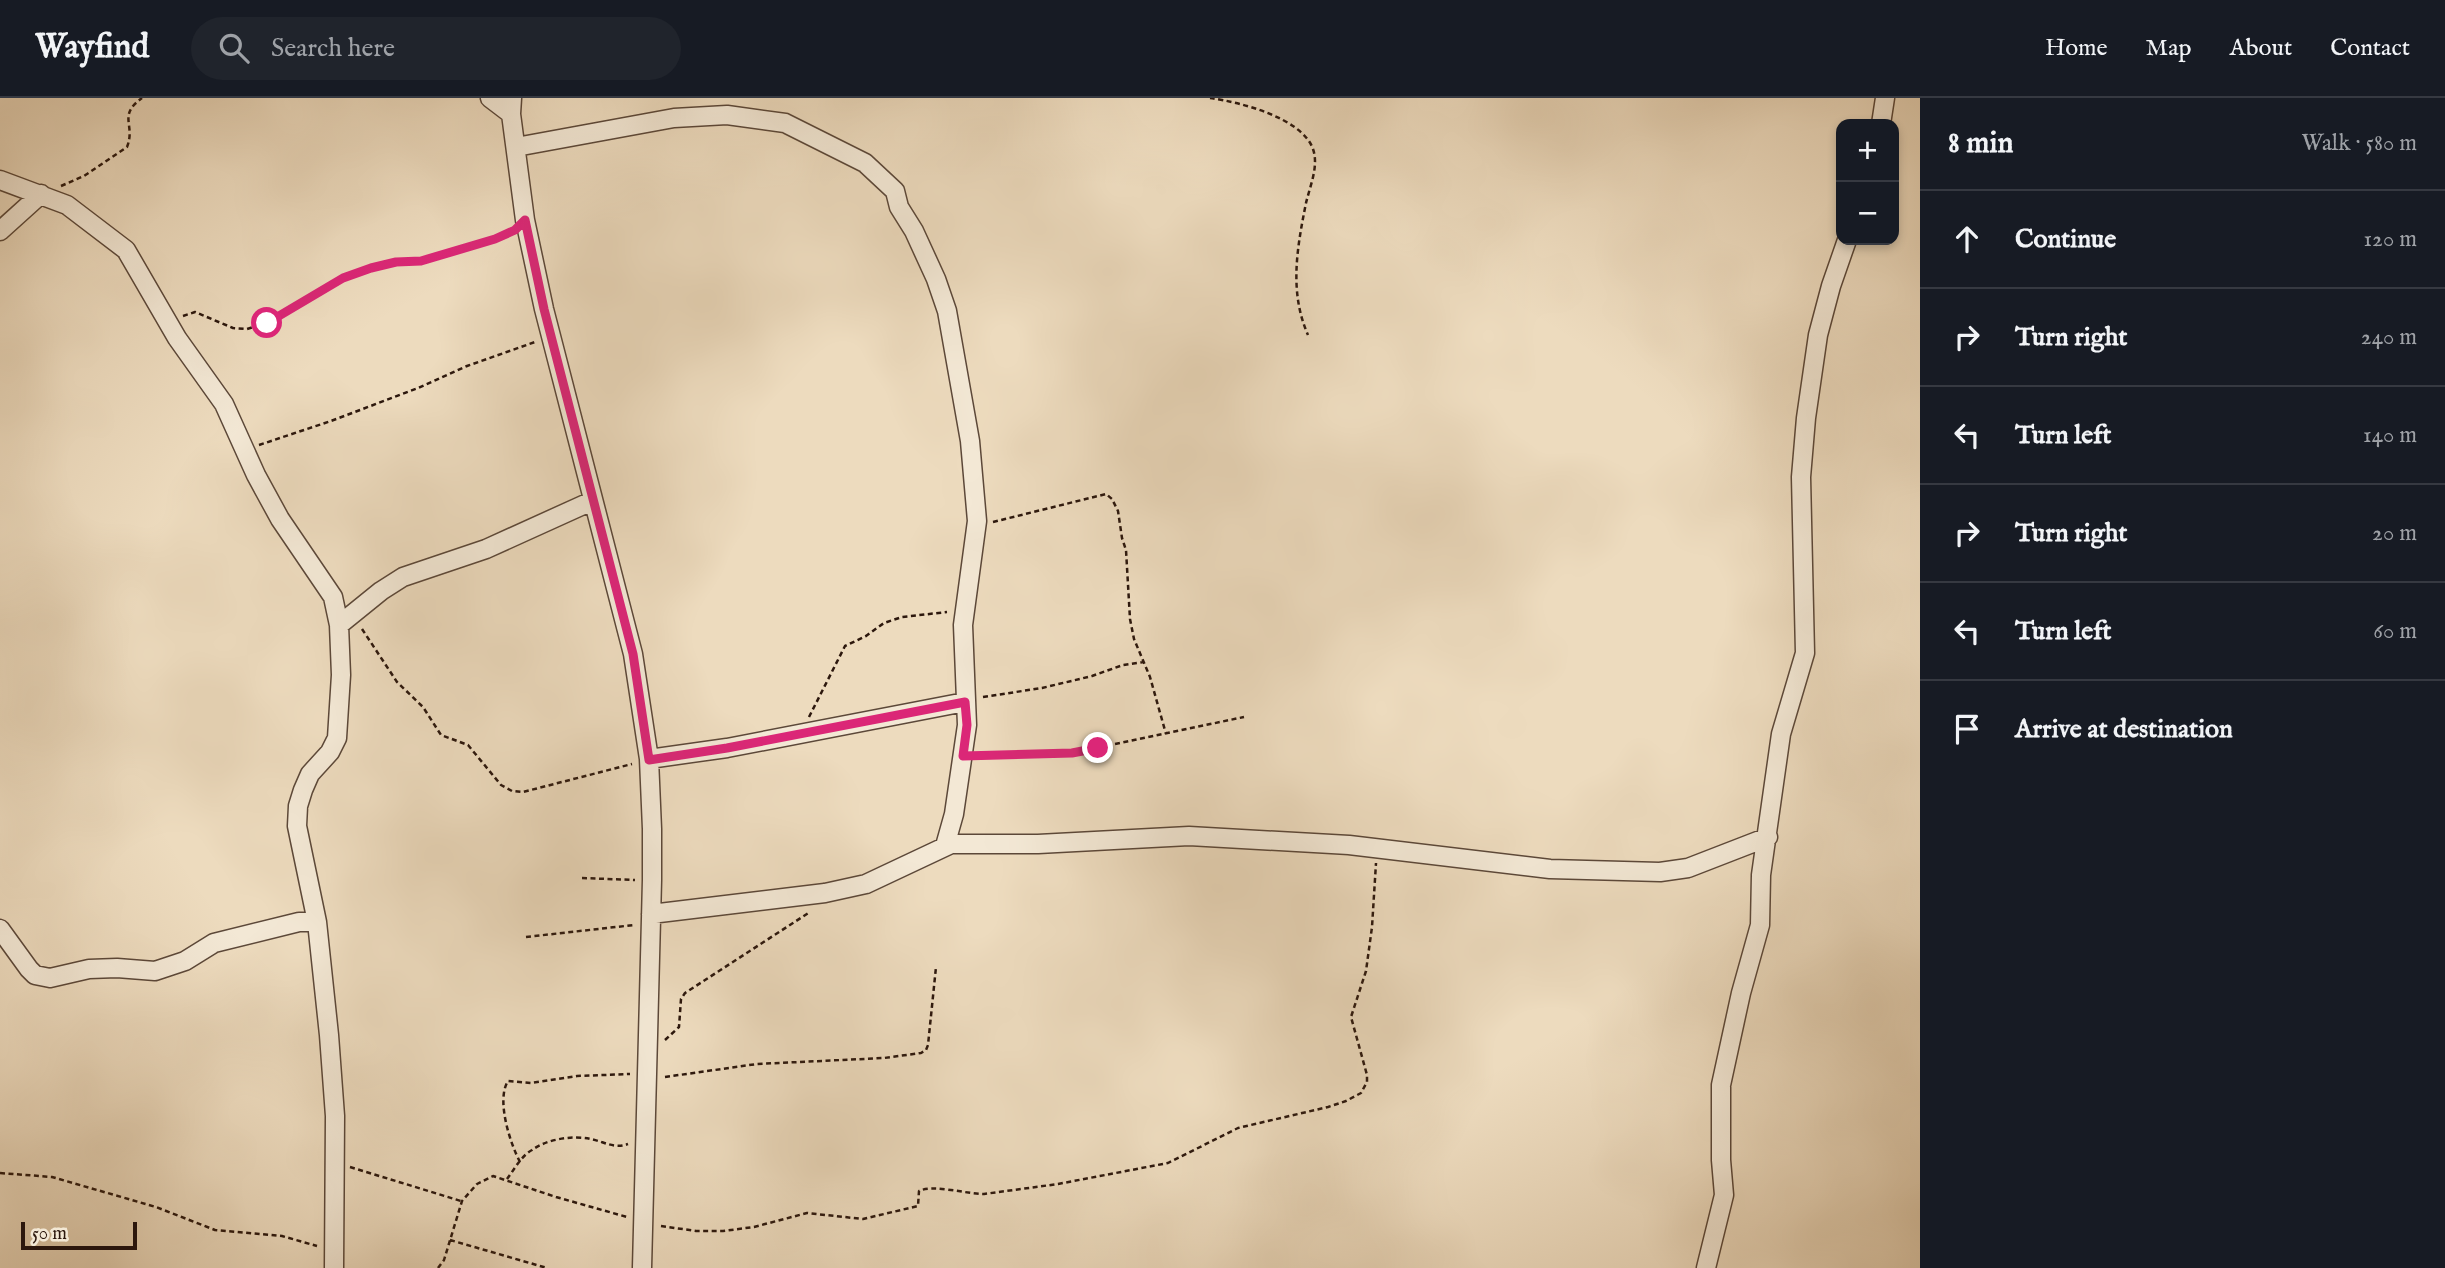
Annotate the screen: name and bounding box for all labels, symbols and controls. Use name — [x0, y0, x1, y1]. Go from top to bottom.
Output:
search box — [191, 17, 681, 80]
text: Wayfind — [35, 27, 149, 69]
icon: search — [215, 29, 253, 67]
text: Search here — [271, 32, 395, 65]
text: Home — [2045, 33, 2108, 64]
text: Map — [2146, 33, 2192, 64]
text: About — [2230, 33, 2292, 64]
text: Contact — [2330, 33, 2410, 64]
map controls — [1836, 119, 1899, 245]
button: + — [1836, 119, 1899, 182]
text: 8 min — [1948, 125, 2014, 163]
text: Walk · 580 m — [2301, 129, 2417, 158]
button: − — [1836, 182, 1899, 245]
icon: ahead — [1948, 220, 1986, 258]
text: Continue — [2015, 223, 2116, 256]
text: 120 m — [2364, 225, 2417, 254]
route start — [251, 307, 282, 338]
icon: right — [1948, 318, 1986, 356]
text: Turn right — [2015, 321, 2128, 354]
text: 240 m — [2361, 323, 2417, 352]
icon: left — [1948, 416, 1986, 454]
text: Turn left — [2015, 419, 2112, 452]
text: 140 m — [2363, 421, 2417, 450]
icon: right — [1948, 514, 1986, 552]
text: Turn right — [2015, 517, 2128, 550]
text: 20 m — [2372, 519, 2417, 548]
icon: left — [1948, 612, 1986, 650]
text: Turn left — [2015, 615, 2112, 648]
text: 60 m — [2373, 617, 2417, 646]
icon: arrive — [1948, 710, 1986, 748]
text: Arrive at destination — [2015, 713, 2233, 746]
route end — [1082, 732, 1113, 763]
scale bar — [21, 1219, 136, 1251]
text: 50 m — [32, 1222, 67, 1246]

